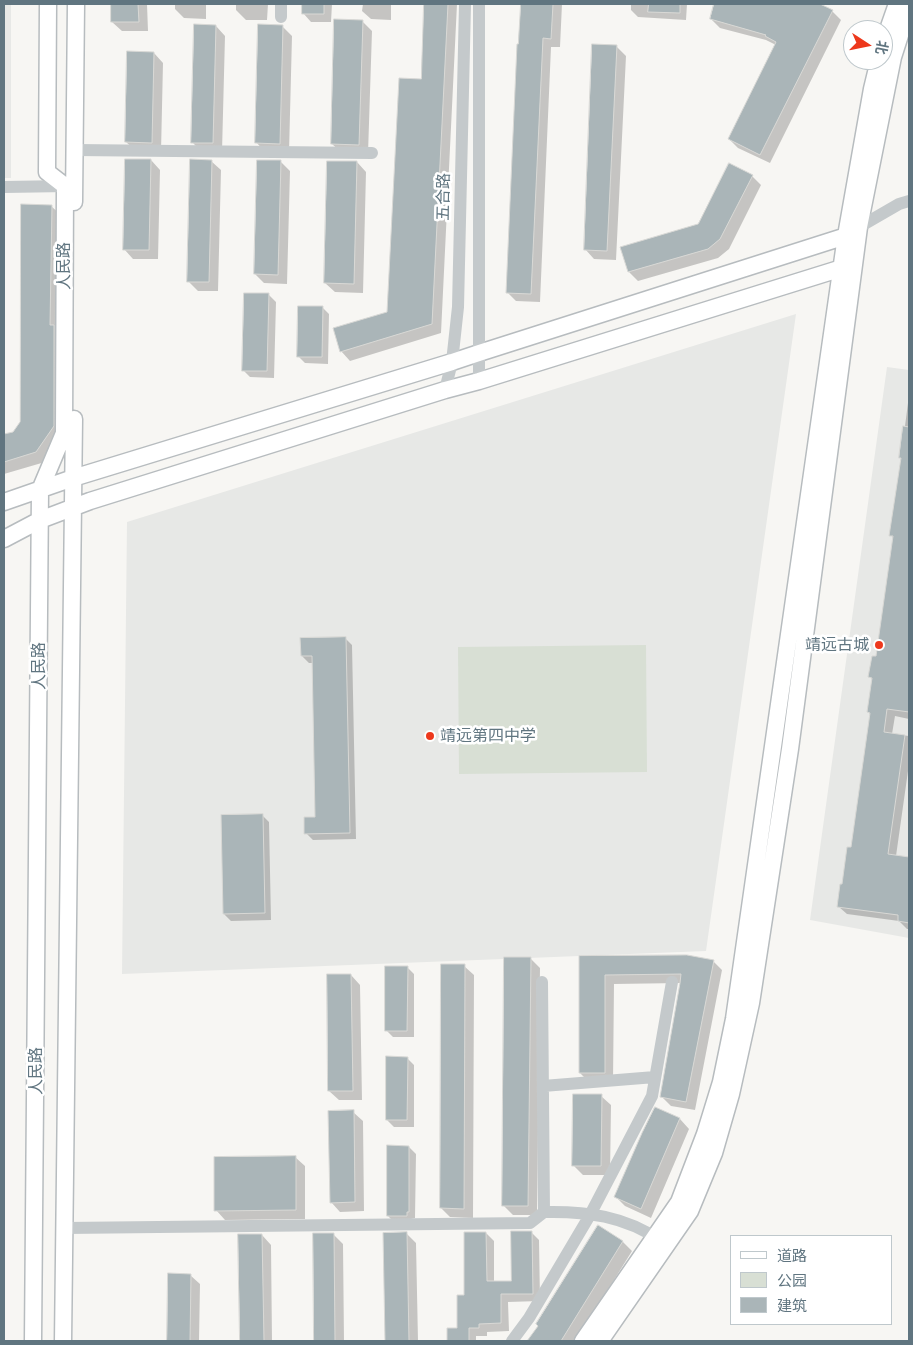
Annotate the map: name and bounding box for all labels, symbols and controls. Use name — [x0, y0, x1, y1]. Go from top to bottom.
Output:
north arrow — [843, 20, 893, 70]
text: 北 — [872, 39, 892, 56]
street label: 五合路 — [434, 173, 454, 221]
street label: 人民路 — [54, 242, 74, 290]
place label: 靖远古城 — [805, 635, 869, 655]
marker: 靖远古城 — [873, 639, 885, 651]
street label: 人民路 — [29, 642, 49, 690]
place label: 靖远第四中学 — [440, 726, 536, 746]
marker: 靖远第四中学 — [424, 730, 436, 742]
street label: 人民路 — [26, 1047, 46, 1095]
legend — [730, 1235, 893, 1325]
text: 道路 — [777, 1246, 807, 1265]
text: 公园 — [777, 1271, 807, 1290]
text: 建筑 — [777, 1296, 807, 1315]

